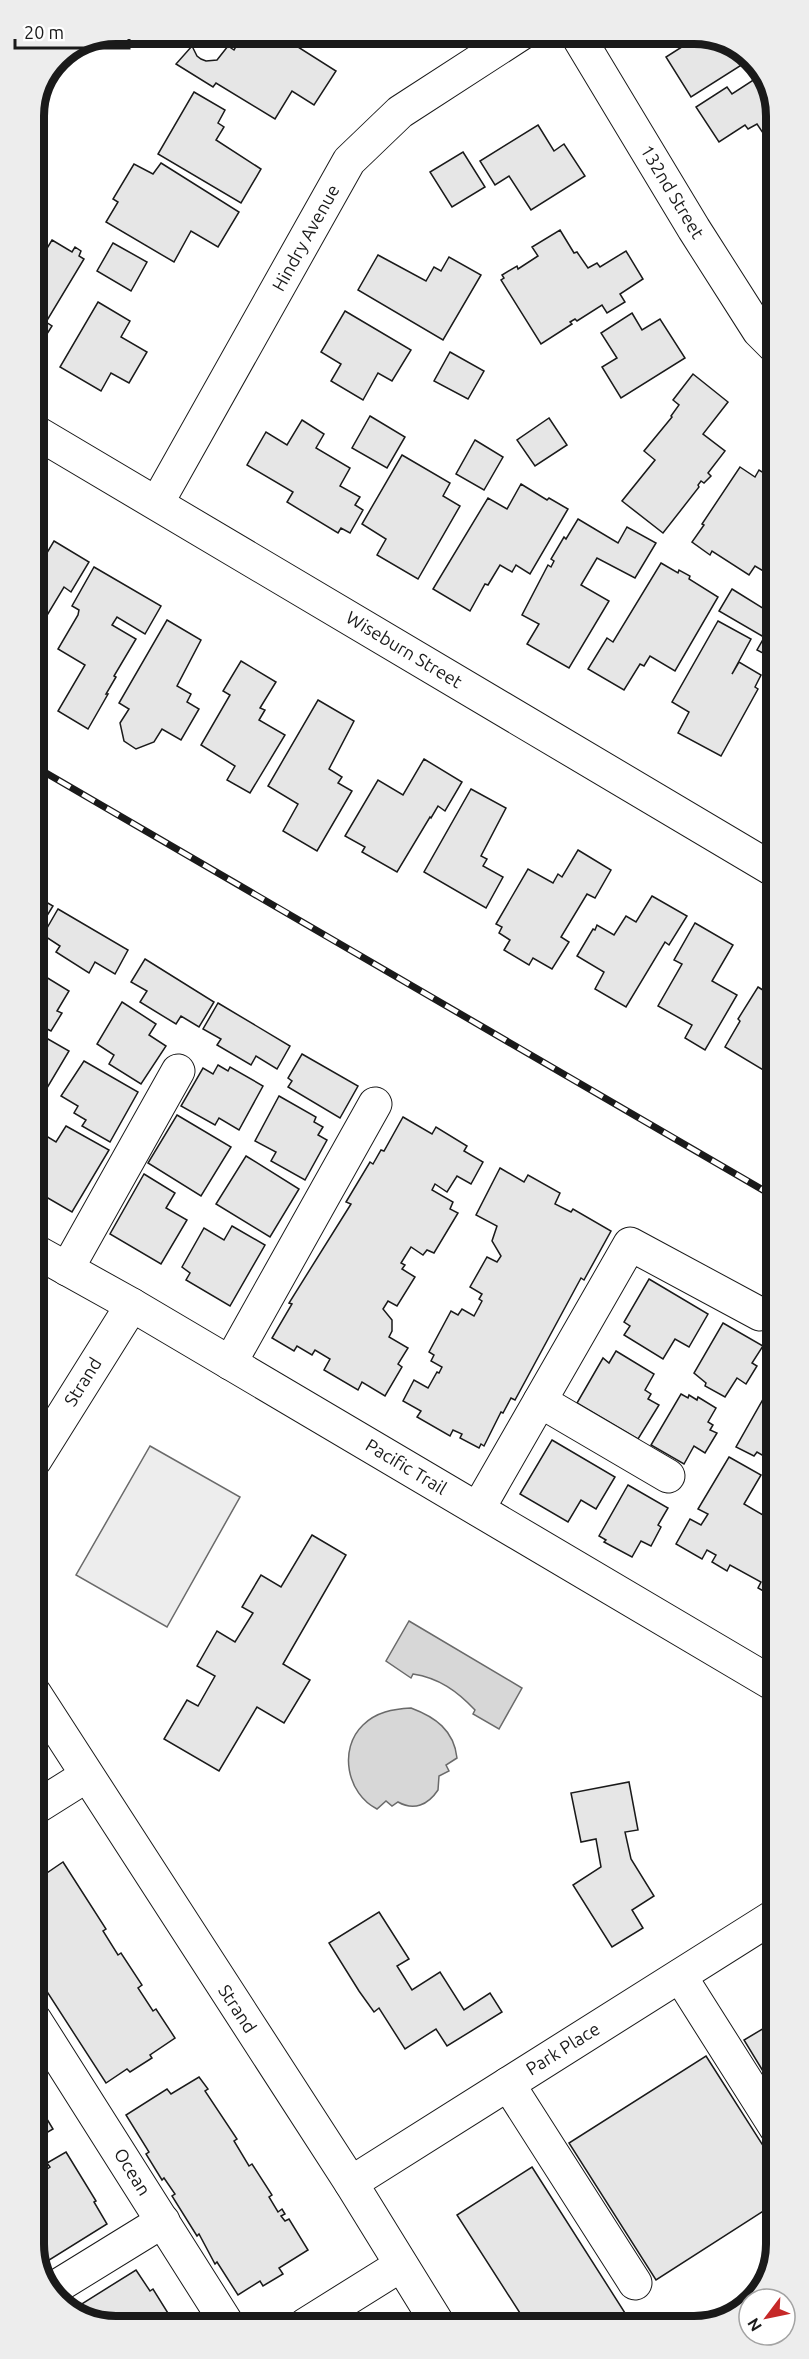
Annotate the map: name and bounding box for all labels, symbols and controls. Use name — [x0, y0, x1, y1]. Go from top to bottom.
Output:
scale bar — [15, 12, 129, 50]
text: 20 m — [24, 22, 64, 42]
street label: 132nd Street — [637, 141, 709, 242]
street label: Hindry Avenue — [268, 181, 343, 294]
street label: Wiseburn Street — [343, 607, 466, 692]
street label: Strand — [60, 1354, 105, 1409]
street label: Pacific Trail — [362, 1434, 451, 1498]
street label: Strand — [215, 1981, 261, 2036]
street label: Park Place — [522, 2018, 603, 2079]
street label: Ocean — [111, 2144, 155, 2199]
north arrow — [737, 2287, 797, 2347]
text: N — [743, 2315, 765, 2335]

